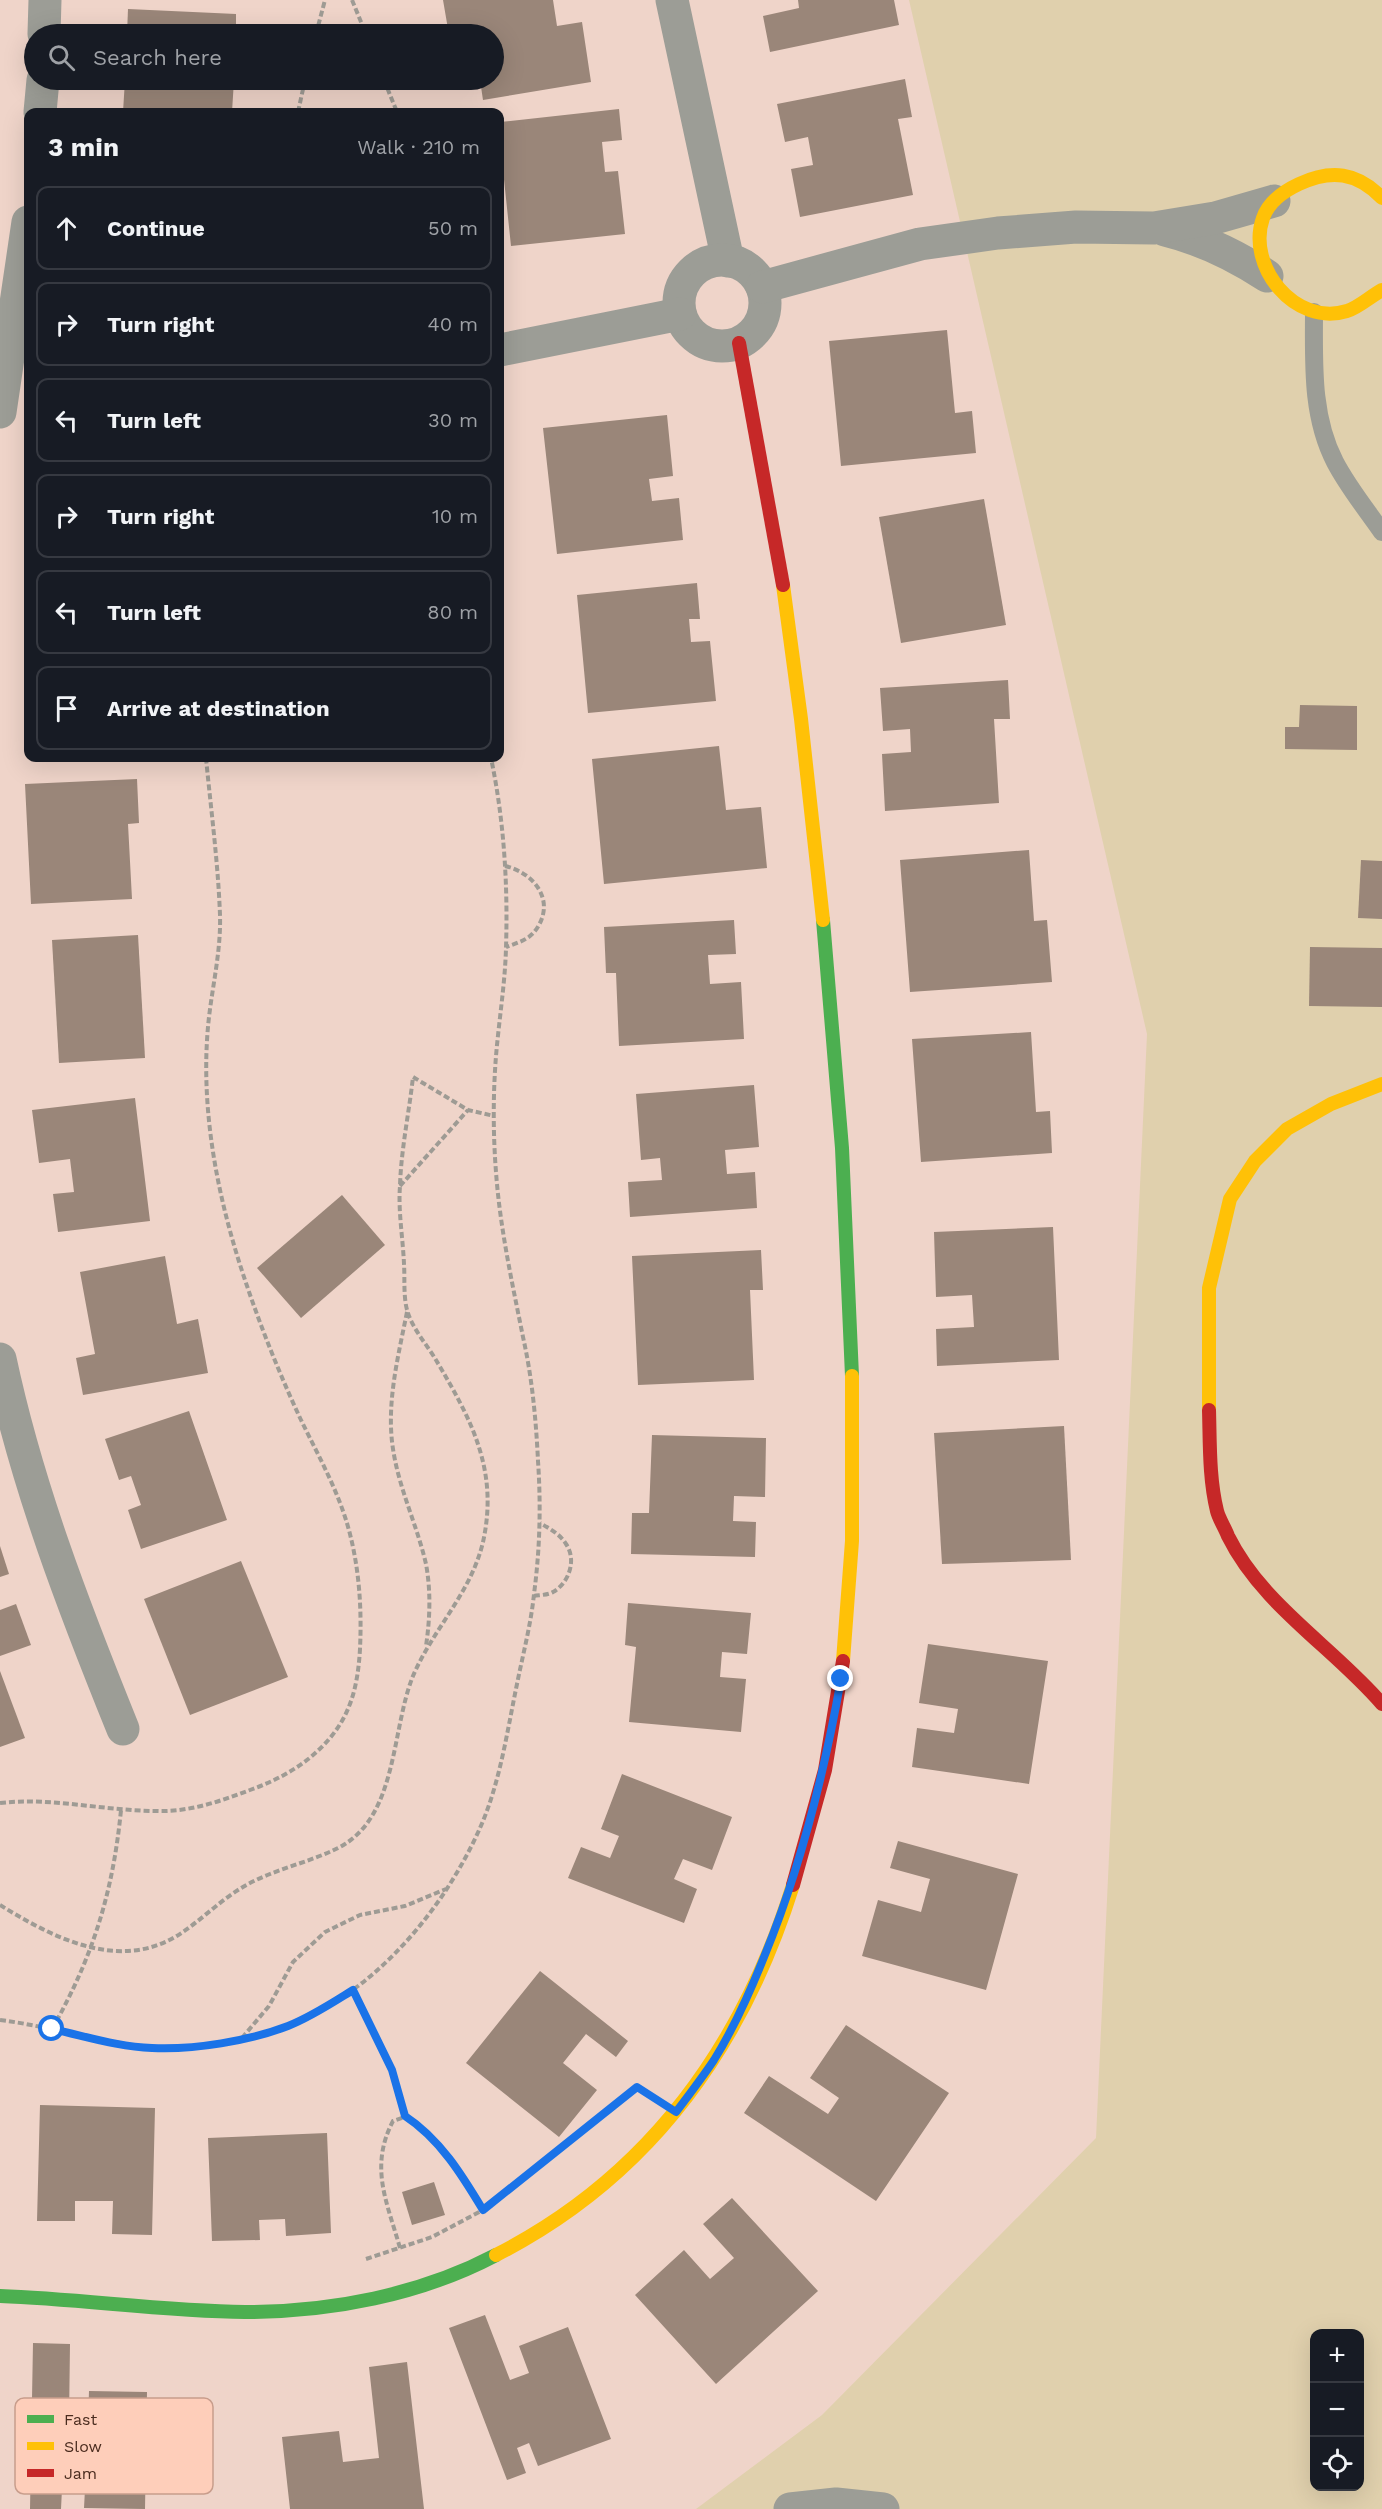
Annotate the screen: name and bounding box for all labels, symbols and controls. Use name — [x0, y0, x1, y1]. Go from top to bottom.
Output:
search box — [24, 24, 504, 90]
icon: search — [45, 41, 78, 74]
text: Search here — [93, 45, 222, 70]
text: 3 min — [48, 132, 119, 162]
text: Walk · 210 m — [357, 135, 480, 159]
icon: ahead — [50, 212, 83, 245]
text: Continue — [107, 216, 205, 241]
text: 50 m — [428, 216, 478, 240]
icon: right — [50, 308, 83, 341]
text: Turn right — [107, 312, 214, 337]
text: 40 m — [427, 312, 478, 336]
icon: left — [50, 404, 83, 437]
text: Turn left — [107, 408, 201, 433]
text: 30 m — [428, 408, 478, 432]
icon: right — [50, 500, 83, 533]
text: Turn right — [107, 504, 214, 529]
text: 10 m — [432, 504, 478, 528]
icon: left — [50, 596, 83, 629]
text: Turn left — [107, 600, 201, 625]
text: 80 m — [427, 600, 478, 624]
icon: arrive — [50, 692, 83, 725]
text: Arrive at destination — [107, 696, 330, 721]
route end — [827, 1665, 853, 1691]
route start — [38, 2015, 64, 2041]
map controls — [1310, 2329, 1364, 2491]
button: + — [1310, 2329, 1364, 2383]
button: − — [1310, 2383, 1364, 2437]
legend — [15, 2398, 213, 2494]
text: Fast — [64, 2410, 97, 2429]
text: Slow — [64, 2437, 102, 2456]
button: locate — [1310, 2437, 1364, 2491]
text: Jam — [64, 2464, 97, 2483]

